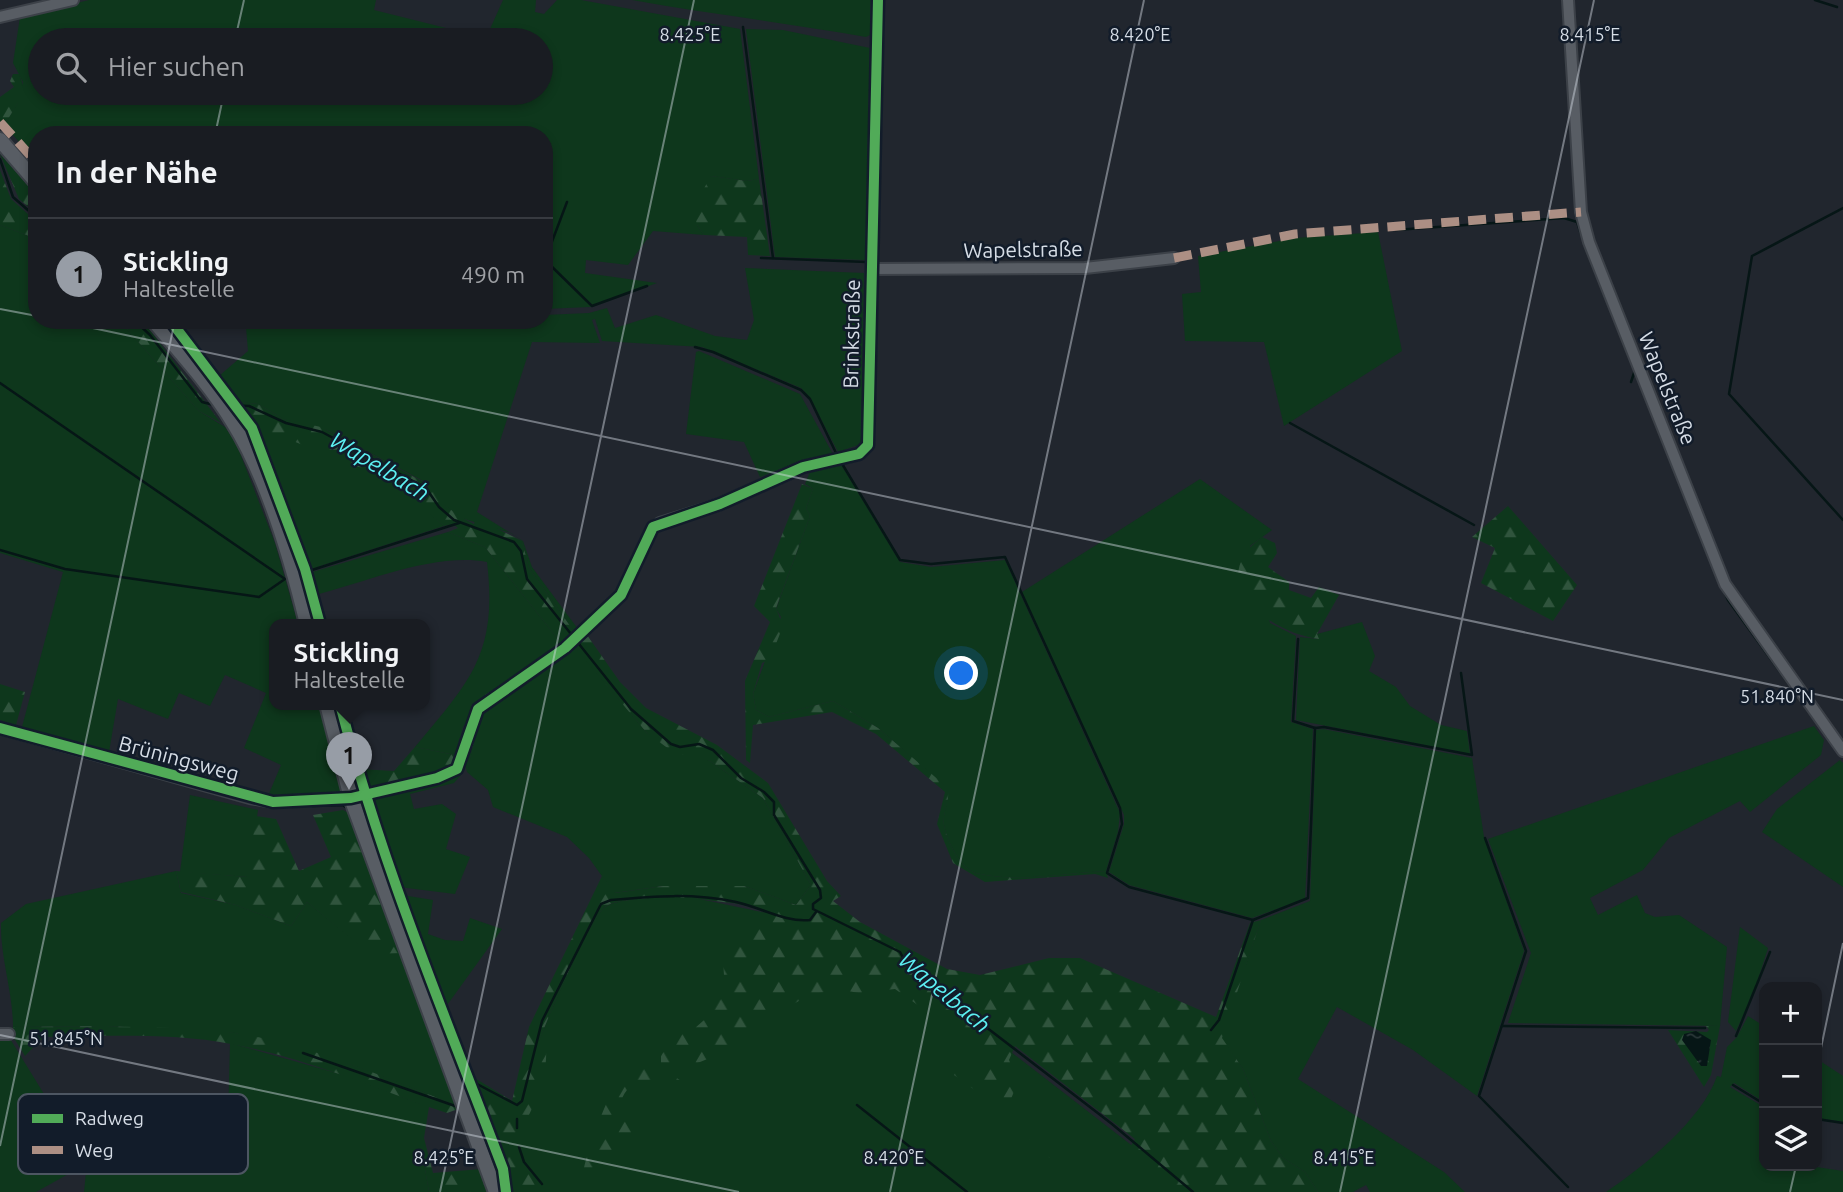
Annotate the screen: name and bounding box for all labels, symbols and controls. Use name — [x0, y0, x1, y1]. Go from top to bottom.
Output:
text: 8.425°E — [660, 24, 720, 44]
text: 8.420°E — [1110, 24, 1170, 44]
text: 8.415°E — [1560, 24, 1620, 44]
search box — [28, 28, 553, 105]
icon: search — [52, 48, 90, 86]
text: Hier suchen — [108, 52, 245, 81]
text: In der Nähe — [56, 155, 218, 189]
street label: Wapelstraße — [963, 236, 1083, 262]
text: Stickling — [123, 247, 229, 276]
text: 1 — [73, 262, 85, 287]
text: 490 m — [461, 262, 525, 287]
text: Haltestelle — [123, 276, 235, 301]
street label: Brinkstraße — [838, 279, 864, 389]
street label: Wapelstraße — [1634, 328, 1702, 448]
water label: Wapelbach — [326, 427, 434, 505]
popup — [269, 619, 430, 710]
text: Stickling — [294, 638, 400, 667]
your location — [944, 656, 978, 690]
text: Haltestelle — [294, 667, 406, 692]
text: 51.840°N — [1740, 686, 1814, 706]
street label: Brüningsweg — [116, 730, 242, 786]
pin: 1 — [326, 732, 372, 790]
water label: Wapelbach — [894, 947, 996, 1037]
map controls — [1759, 982, 1822, 1171]
button: + — [1759, 982, 1822, 1045]
text: 51.845°N — [29, 1028, 103, 1048]
button: − — [1759, 1045, 1822, 1108]
legend — [18, 1094, 248, 1174]
text: Radweg — [75, 1107, 144, 1129]
button: layers — [1759, 1108, 1822, 1171]
text: Weg — [75, 1139, 114, 1161]
text: 8.425°E — [414, 1147, 474, 1167]
text: 8.420°E — [864, 1147, 924, 1167]
text: 8.415°E — [1314, 1147, 1374, 1167]

